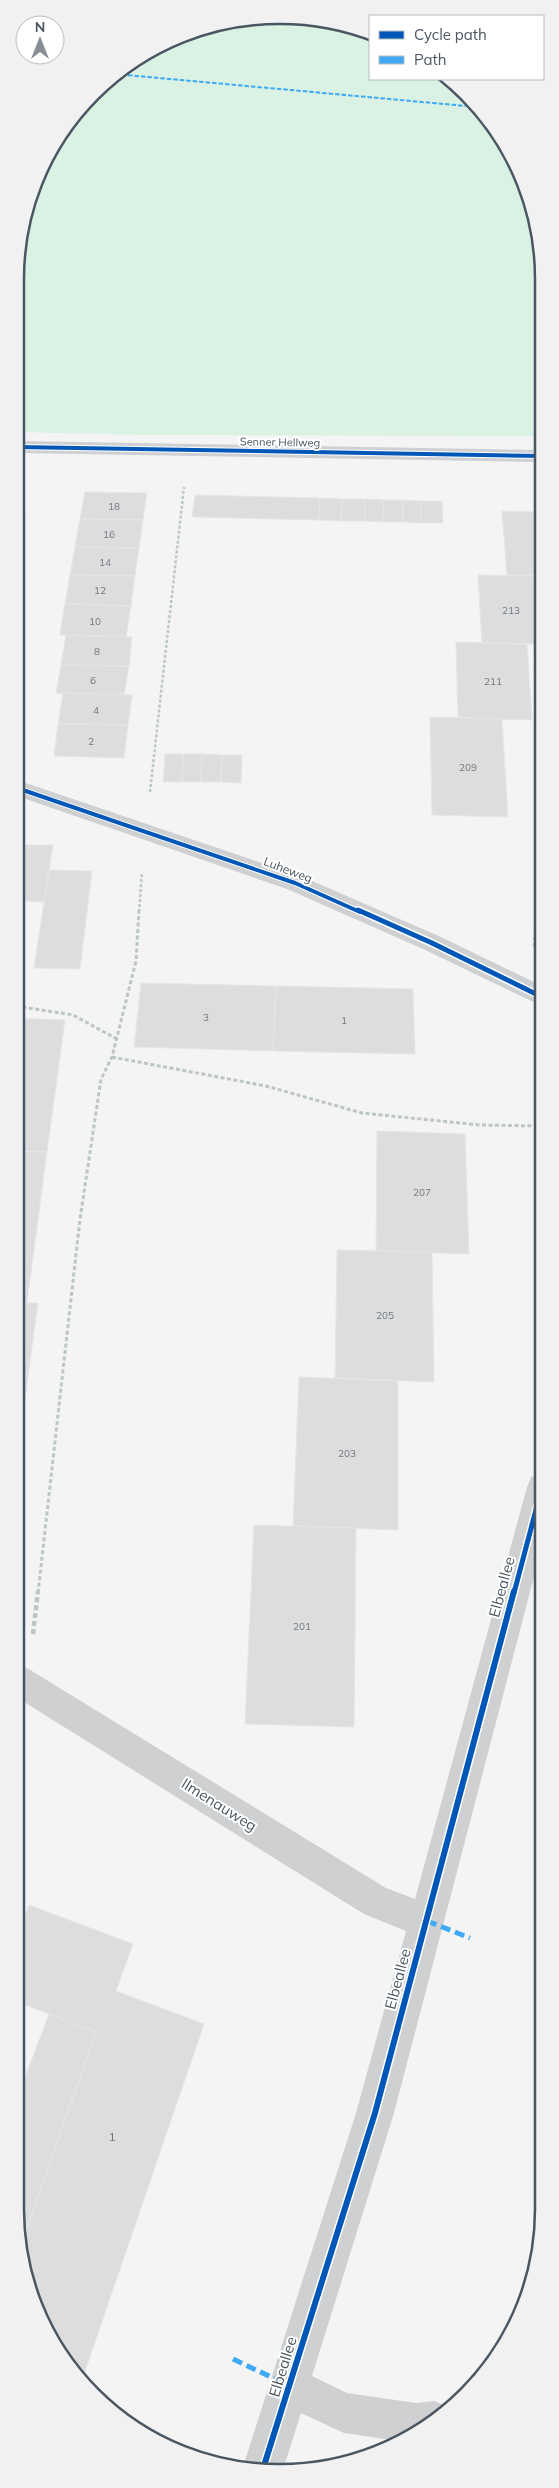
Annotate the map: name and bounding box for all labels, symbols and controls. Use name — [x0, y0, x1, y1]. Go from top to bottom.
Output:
north arrow — [15, 15, 65, 65]
legend — [369, 15, 544, 80]
text: N — [35, 18, 45, 36]
text: Cycle path — [414, 25, 487, 44]
text: Path — [414, 50, 446, 69]
street label: Senner Hellweg — [240, 434, 320, 450]
house number: 18 — [108, 500, 120, 513]
house number: 16 — [103, 528, 115, 541]
house number: 14 — [99, 556, 111, 569]
house number: 12 — [94, 584, 106, 597]
house number: 213 — [502, 604, 520, 617]
house number: 10 — [89, 615, 101, 628]
house number: 8 — [94, 645, 100, 658]
house number: 6 — [90, 674, 96, 687]
house number: 211 — [484, 675, 502, 688]
house number: 4 — [93, 704, 99, 717]
house number: 2 — [88, 735, 94, 748]
house number: 209 — [459, 761, 477, 774]
street label: Luheweg — [262, 853, 315, 886]
house number: 3 — [203, 1011, 209, 1024]
house number: 1 — [341, 1014, 347, 1027]
house number: 207 — [413, 1186, 431, 1199]
house number: 205 — [376, 1309, 394, 1322]
house number: 203 — [338, 1447, 356, 1460]
street label: Elbeallee — [484, 1554, 519, 1619]
house number: 201 — [293, 1620, 311, 1633]
street label: Ilmenauweg — [178, 1774, 261, 1835]
street label: Elbeallee — [380, 1946, 415, 2011]
house number: 1 — [108, 2129, 116, 2144]
street label: Elbeallee — [264, 2334, 301, 2399]

